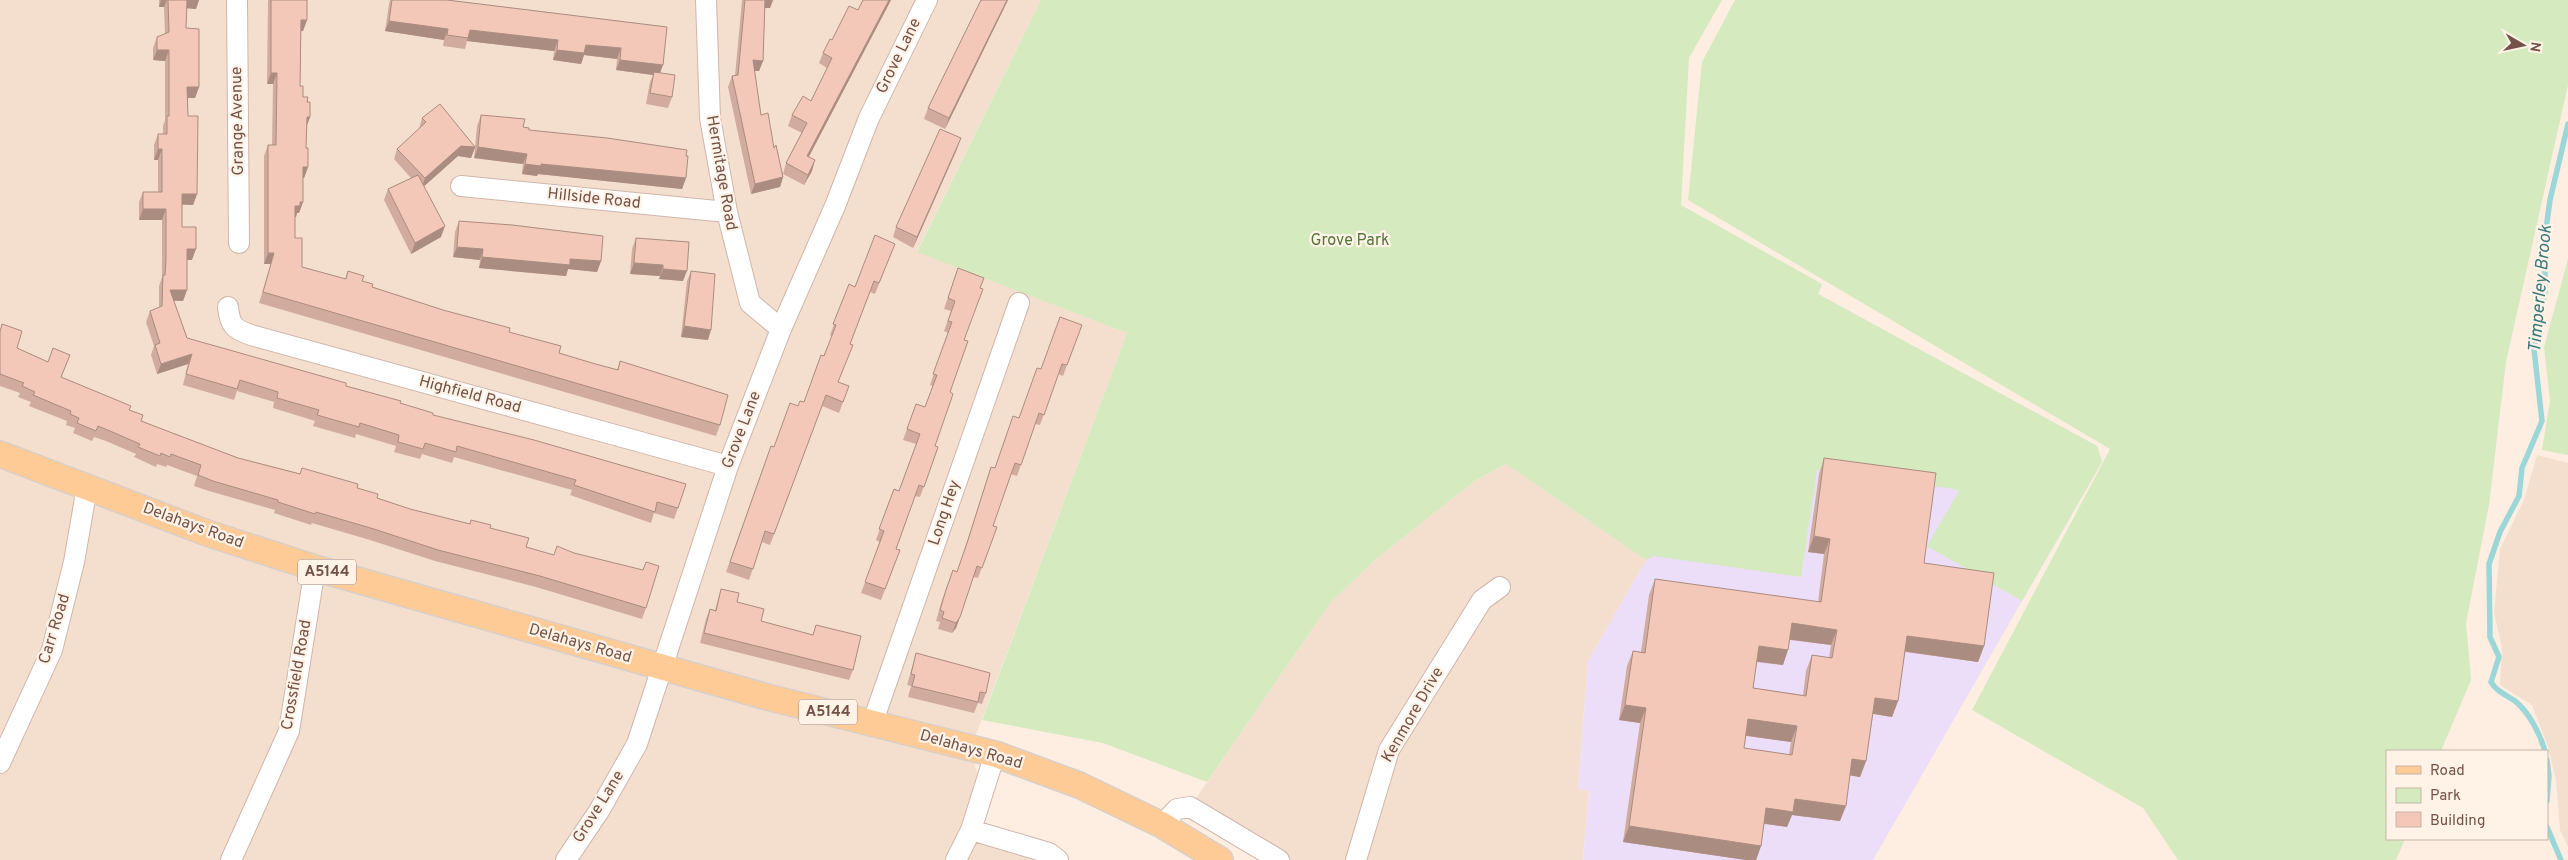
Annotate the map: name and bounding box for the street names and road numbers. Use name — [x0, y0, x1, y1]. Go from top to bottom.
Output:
street label: Grove Lane — [872, 15, 926, 97]
street label: Grange Avenue — [227, 66, 249, 176]
street label: Hermitage Road — [701, 114, 741, 232]
street label: Hillside Road — [546, 184, 642, 214]
street label: Highfield Road — [417, 372, 523, 418]
street label: Grove Lane — [718, 388, 766, 472]
street label: Long Hey — [925, 478, 965, 548]
street label: Delahays Road — [140, 498, 246, 554]
road number: A5144 — [298, 560, 356, 584]
street label: Carr Road — [35, 592, 75, 666]
street label: Crossfield Road — [277, 618, 317, 732]
street label: Delahays Road — [526, 620, 634, 668]
street label: Kenmore Drive — [1378, 664, 1448, 766]
road number: A5144 — [799, 700, 857, 724]
street label: Delahays Road — [917, 726, 1025, 774]
street label: Grove Lane — [569, 767, 629, 847]

